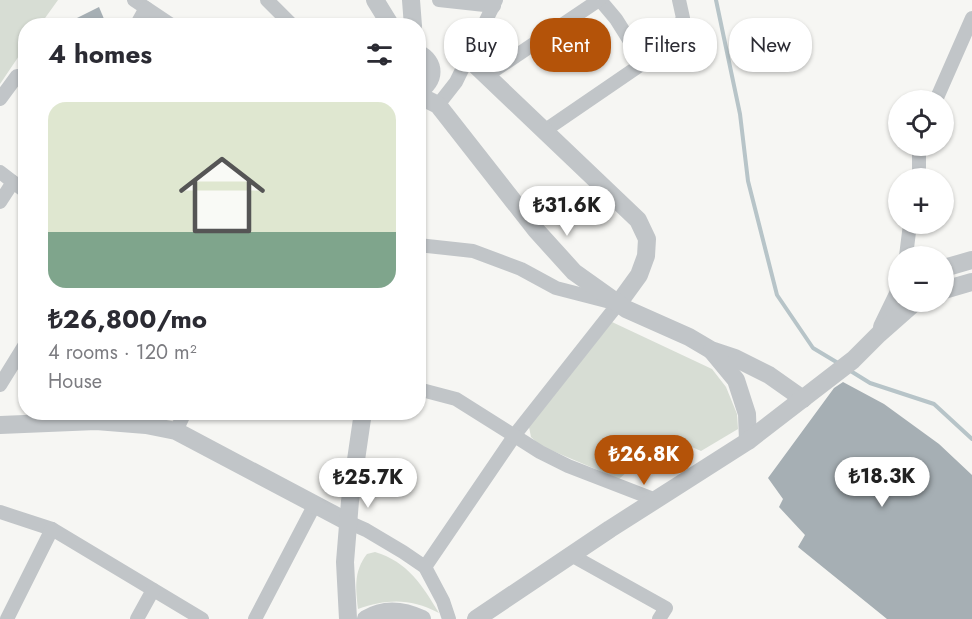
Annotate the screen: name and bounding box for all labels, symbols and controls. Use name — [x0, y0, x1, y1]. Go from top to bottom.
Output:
chip: Buy — [444, 18, 518, 72]
chip: Rent — [530, 18, 611, 72]
chip: Filters — [623, 18, 717, 72]
chip: New — [729, 18, 812, 72]
text: 4 homes — [48, 35, 152, 73]
icon: filters — [363, 38, 396, 71]
map controls — [888, 90, 954, 312]
button: locate — [888, 90, 954, 156]
icon: home — [168, 141, 276, 249]
button: + — [888, 168, 954, 234]
pin: ₺31.6K — [518, 186, 616, 237]
text: ₺31.6K — [533, 191, 601, 220]
button: − — [888, 246, 954, 312]
text: ₺26,800/mo — [48, 300, 207, 338]
text: 4 rooms · 120 m² — [48, 338, 197, 367]
text: House — [48, 367, 102, 396]
pin: ₺26.8K — [595, 435, 693, 486]
text: ₺26.8K — [609, 440, 679, 469]
pin: ₺18.3K — [833, 457, 931, 508]
pin: ₺25.7K — [319, 458, 417, 509]
text: ₺18.3K — [849, 462, 915, 491]
text: ₺25.7K — [333, 463, 403, 492]

